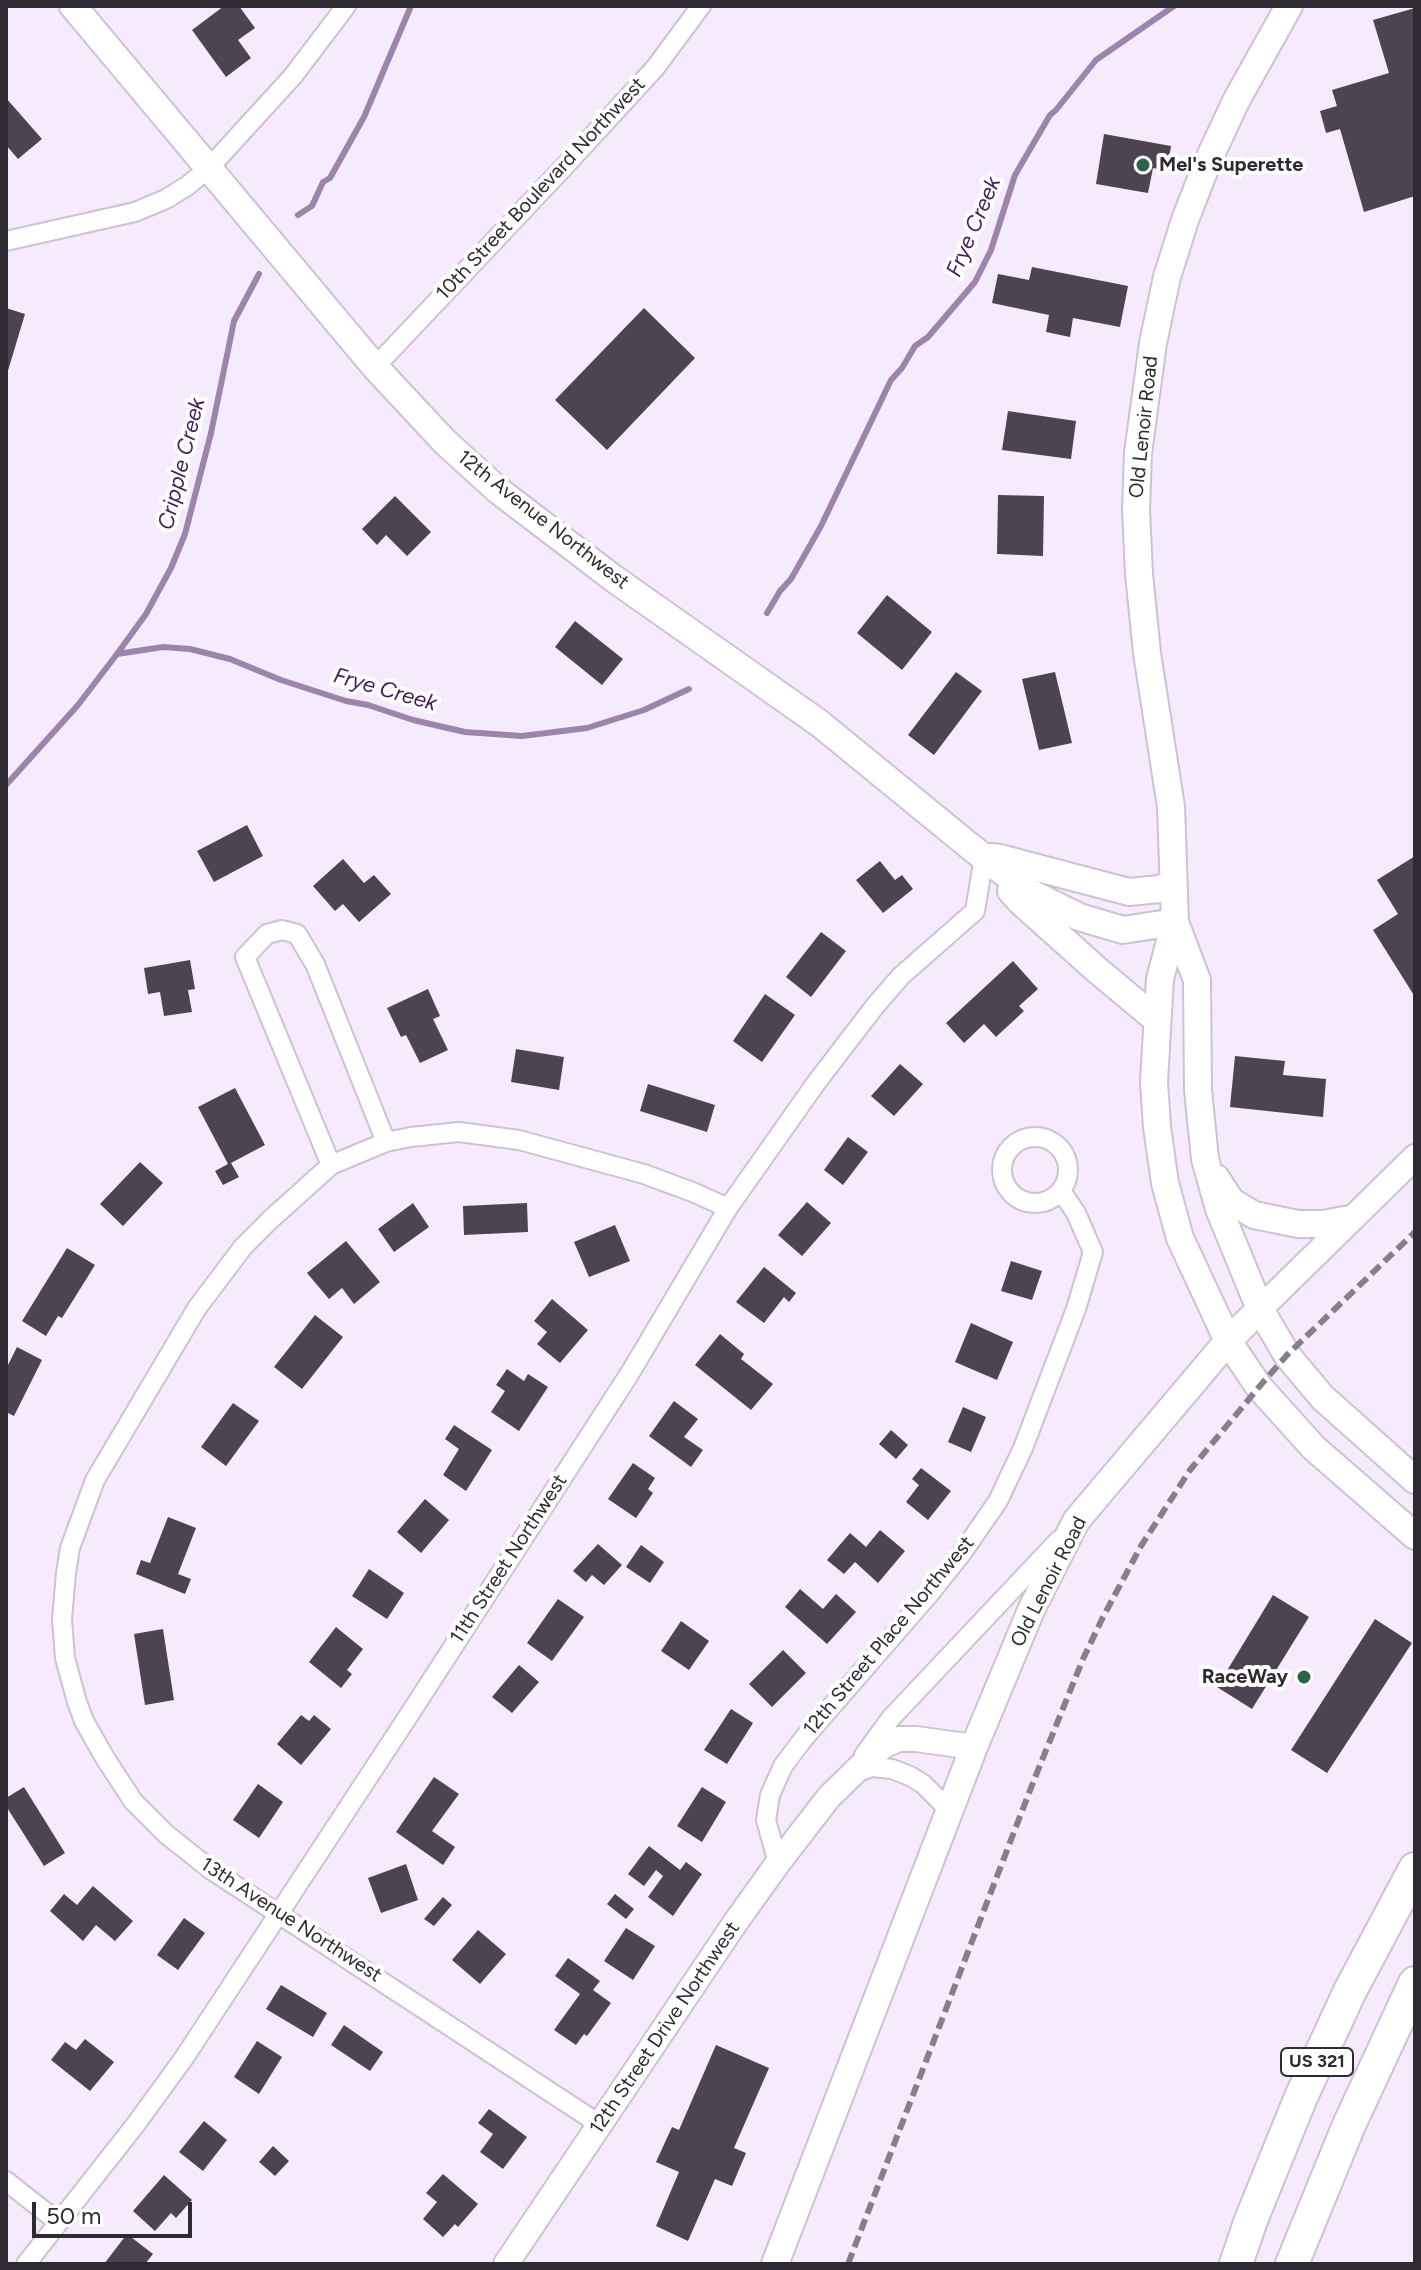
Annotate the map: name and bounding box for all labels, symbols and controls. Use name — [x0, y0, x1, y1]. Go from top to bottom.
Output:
street label: 10th Street Boulevard Northwest — [432, 73, 650, 305]
place label: Mel's Superette — [1159, 153, 1303, 177]
marker: Mel's Superette — [1134, 156, 1152, 174]
water label: Frye Creek — [941, 173, 1007, 281]
street label: Old Lenoir Road — [1125, 355, 1163, 499]
water label: Cripple Creek — [153, 395, 211, 533]
street label: 12th Avenue Northwest — [452, 445, 634, 595]
water label: Frye Creek — [330, 663, 440, 717]
street label: 11th Street Northwest — [445, 1470, 573, 1648]
street label: Old Lenoir Road — [1006, 1513, 1092, 1651]
street label: 12th Street Place Northwest — [799, 1532, 979, 1740]
place label: RaceWay — [1202, 1665, 1288, 1689]
marker: RaceWay — [1295, 1668, 1313, 1686]
street label: 13th Avenue Northwest — [196, 1852, 386, 1988]
street label: 12th Street Drive Northwest — [585, 1917, 745, 2139]
road number: US 321 — [1281, 2048, 1353, 2076]
scale bar — [36, 2186, 196, 2236]
text: 50 m — [46, 2201, 102, 2230]

